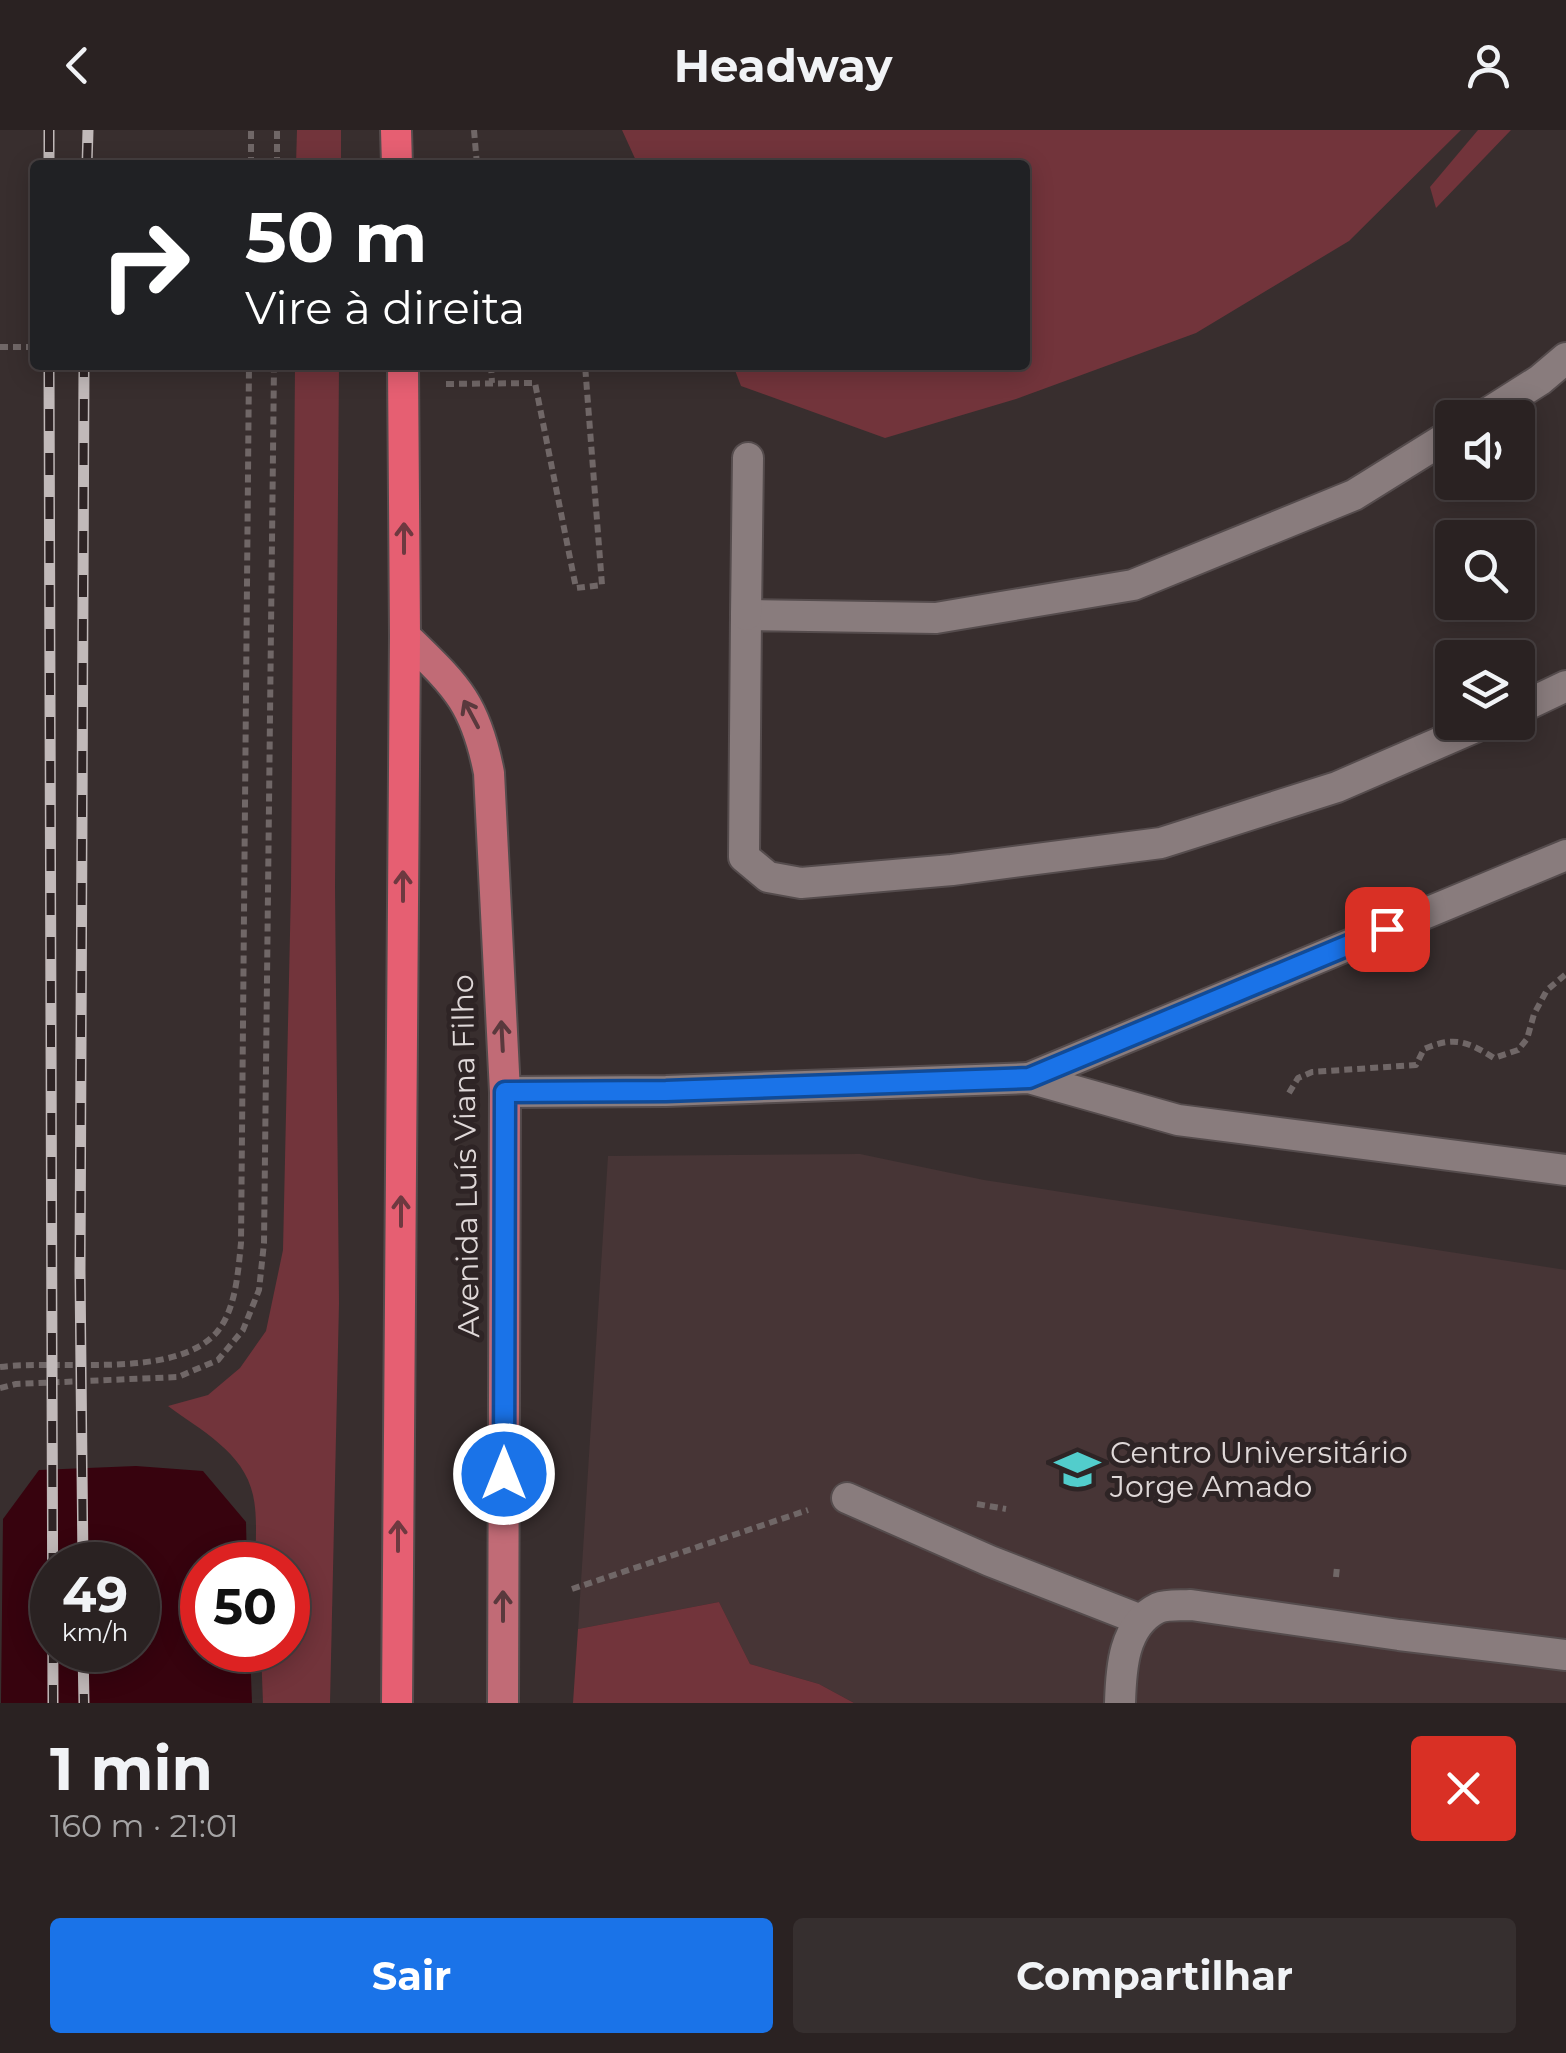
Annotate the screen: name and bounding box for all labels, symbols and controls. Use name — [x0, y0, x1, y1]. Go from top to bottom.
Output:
icon: back — [50, 38, 105, 93]
text: Headway — [674, 38, 892, 93]
icon: person — [1461, 38, 1516, 93]
text: 50 m — [245, 194, 427, 280]
icon: right — [80, 200, 210, 330]
text: Vire à direita — [245, 280, 525, 335]
map controls — [1435, 400, 1535, 740]
button: sound — [1435, 400, 1535, 500]
button: search — [1435, 520, 1535, 620]
one-way arrow — [395, 523, 414, 555]
button: layers — [1435, 640, 1535, 740]
one-way arrow — [461, 700, 481, 729]
one-way arrow — [394, 870, 412, 902]
pin — [1345, 887, 1430, 972]
icon: arrive — [1360, 902, 1415, 957]
street label: Avenida Luís Viana Filho — [444, 974, 487, 1338]
one-way arrow — [492, 1020, 511, 1052]
one-way arrow — [391, 1195, 410, 1227]
position arrow — [452, 1422, 556, 1526]
place label: Centro Universitário Jorge Amado — [1109, 1434, 1408, 1505]
school or university icon: Centro Universitário Jorge Amado — [1053, 1446, 1101, 1494]
one-way arrow — [388, 1520, 408, 1552]
speed limit sign: 50 — [180, 1542, 310, 1672]
text: 49 — [62, 1564, 128, 1625]
one-way arrow — [494, 1590, 512, 1622]
text: km/h — [62, 1617, 128, 1647]
text: 1 min — [50, 1732, 213, 1805]
button: close — [1411, 1736, 1516, 1841]
text: 160 m · 21:01 — [50, 1806, 239, 1845]
button: Sair — [50, 1918, 773, 2033]
button: Compartilhar — [793, 1918, 1516, 2033]

